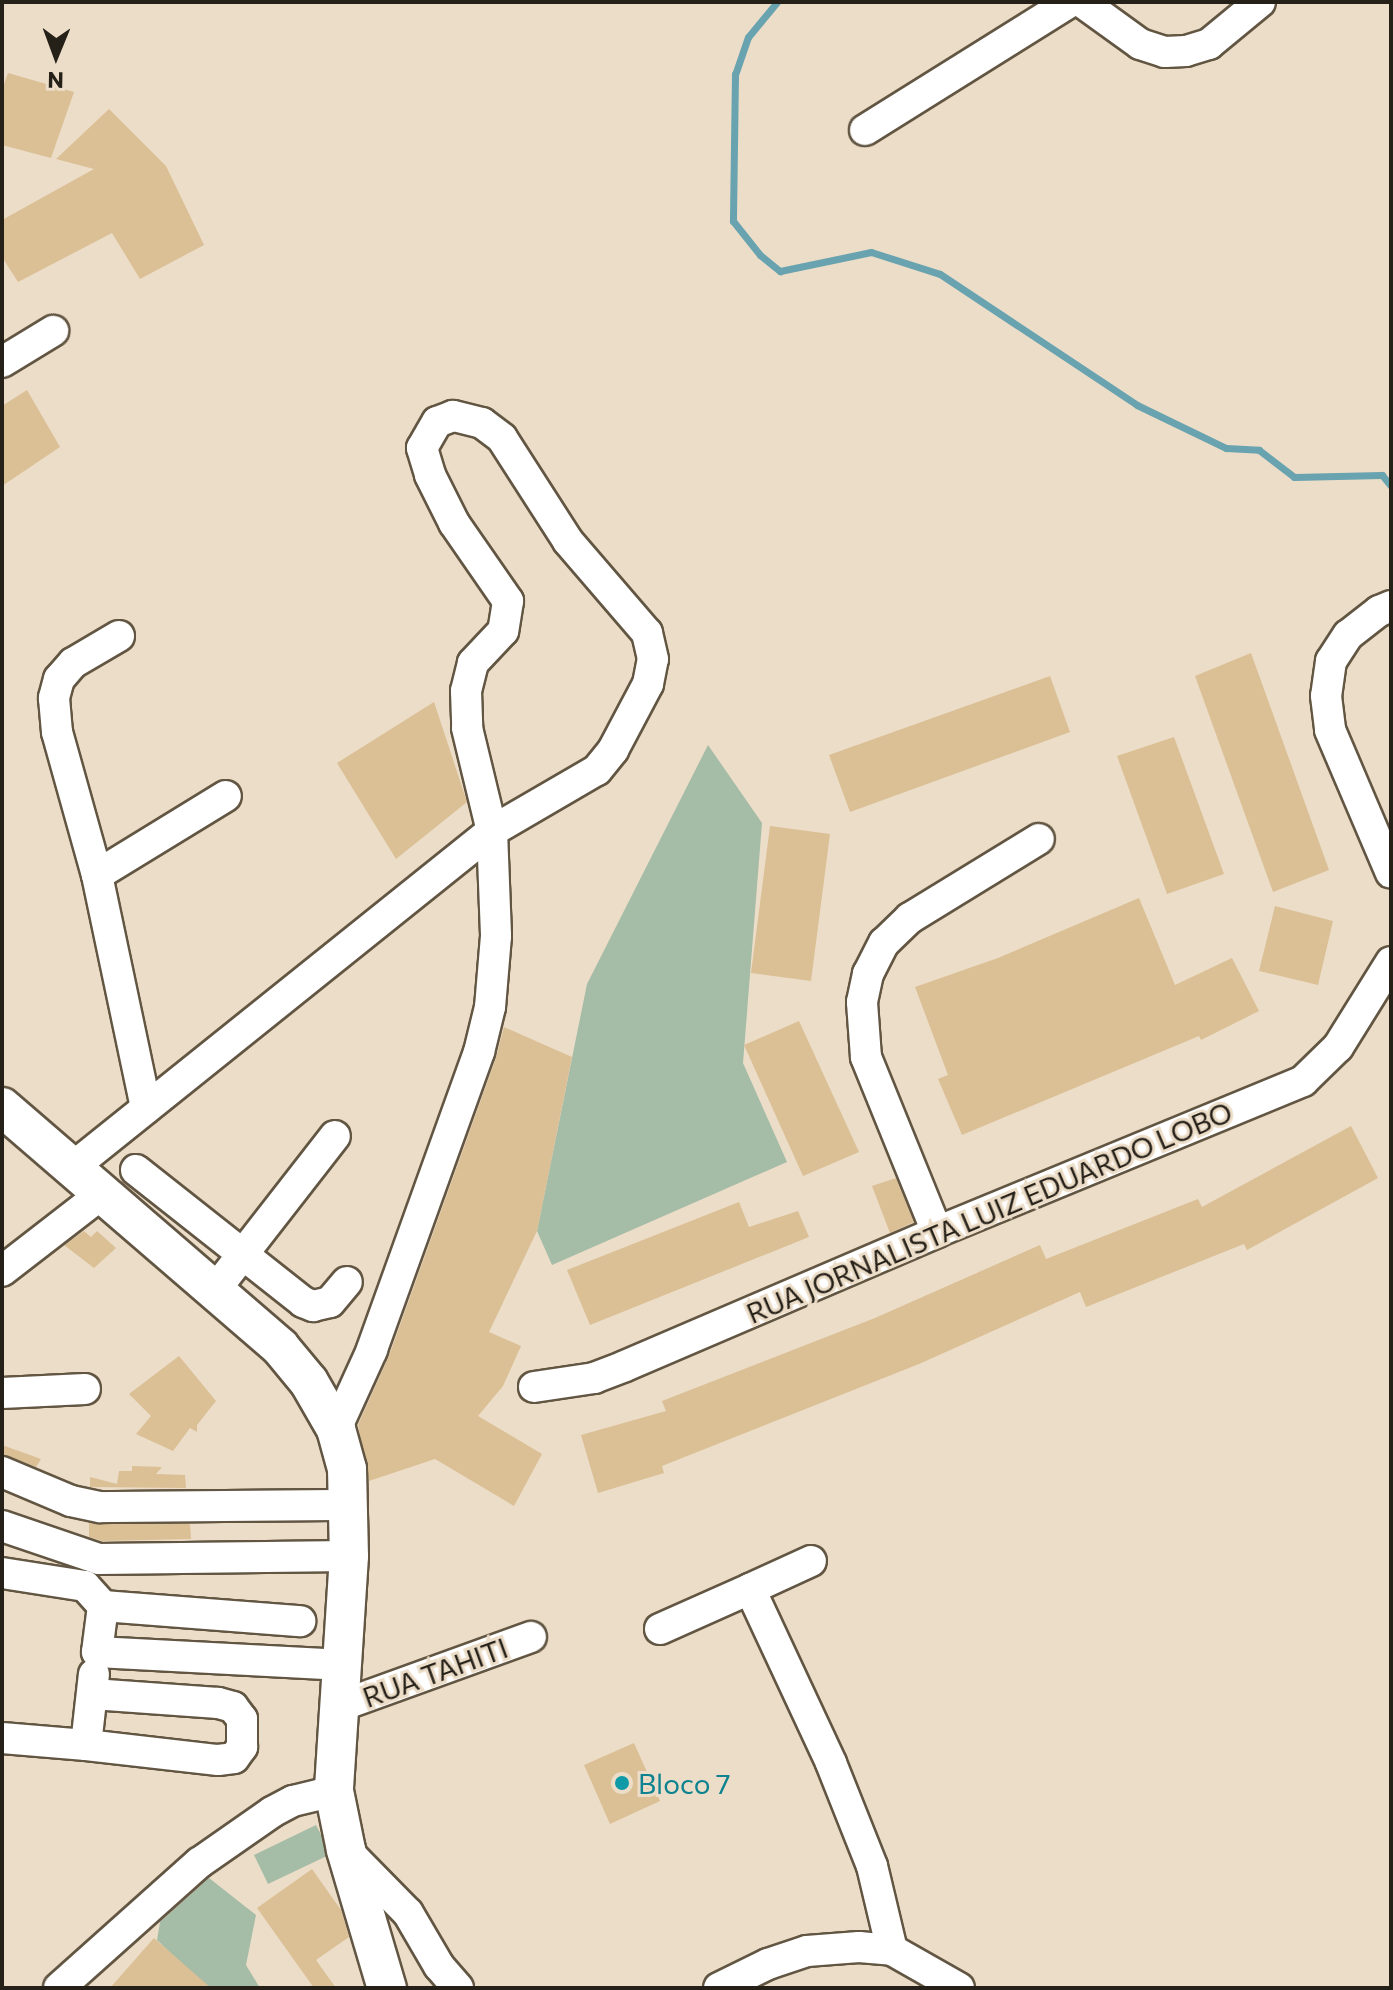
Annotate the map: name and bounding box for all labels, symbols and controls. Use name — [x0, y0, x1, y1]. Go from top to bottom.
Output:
north arrow — [16, 16, 96, 96]
text: N — [47, 67, 64, 94]
street label: RUA JORNALISTA LUIZ EDUARDO LOBO — [741, 1094, 1237, 1330]
street label: RUA TAHITI — [358, 1630, 512, 1714]
place label: Bloco 7 — [638, 1766, 731, 1800]
marker: Bloco 7 — [613, 1774, 631, 1792]

